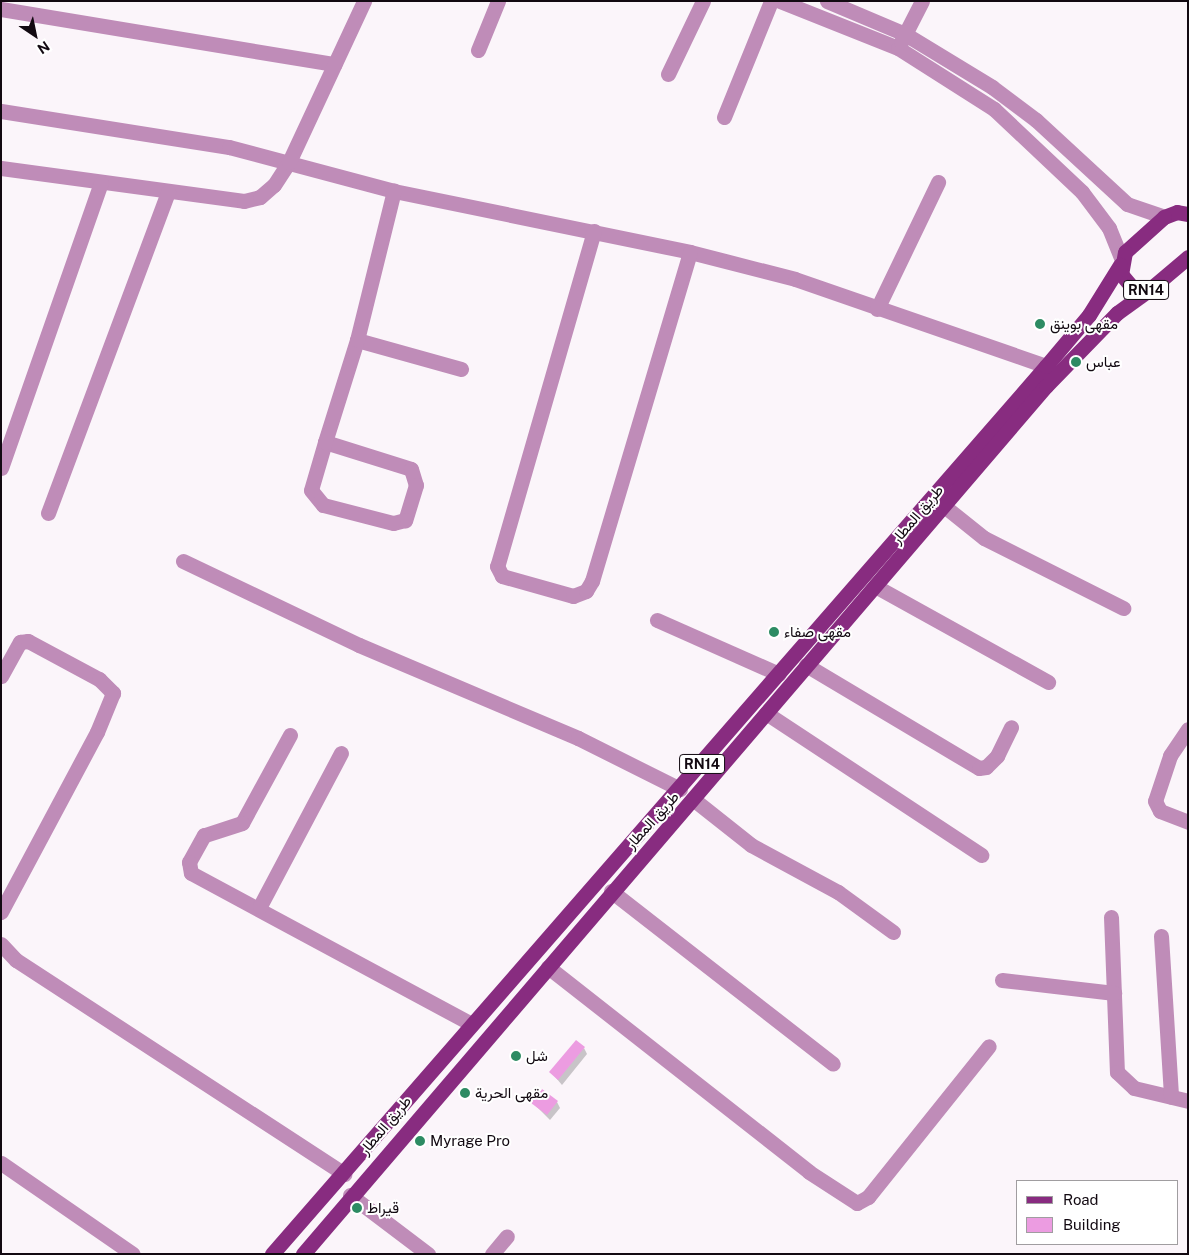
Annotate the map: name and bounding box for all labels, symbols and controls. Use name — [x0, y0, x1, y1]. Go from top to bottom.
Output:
north arrow — [10, 10, 60, 60]
text: N — [34, 38, 52, 57]
road number: RN14 — [1122, 278, 1170, 302]
place label: مقهى بوينق — [1050, 315, 1118, 333]
marker: مقهى بوينق — [1034, 318, 1046, 330]
place label: عباس — [1086, 353, 1121, 371]
marker: عباس — [1070, 356, 1082, 368]
street label: طريق المطار — [887, 481, 947, 547]
place label: مقهى صفاء — [784, 623, 851, 641]
marker: مقهى صفاء — [768, 626, 780, 638]
road number: RN14 — [678, 752, 726, 776]
street label: طريق المطار — [622, 788, 682, 852]
place label: شل — [526, 1047, 548, 1065]
marker: شل — [510, 1050, 522, 1062]
place label: مقهى الحرية — [475, 1084, 548, 1102]
marker: مقهى الحرية — [459, 1087, 471, 1099]
street label: طريق المطار — [355, 1092, 415, 1158]
place label: Myrage Pro — [430, 1132, 510, 1150]
marker: Myrage Pro — [414, 1135, 426, 1147]
legend — [1016, 1180, 1179, 1245]
text: Road — [1063, 1191, 1099, 1208]
place label: قيراط — [367, 1199, 399, 1217]
marker: قيراط — [351, 1202, 363, 1214]
text: Building — [1063, 1216, 1121, 1233]

